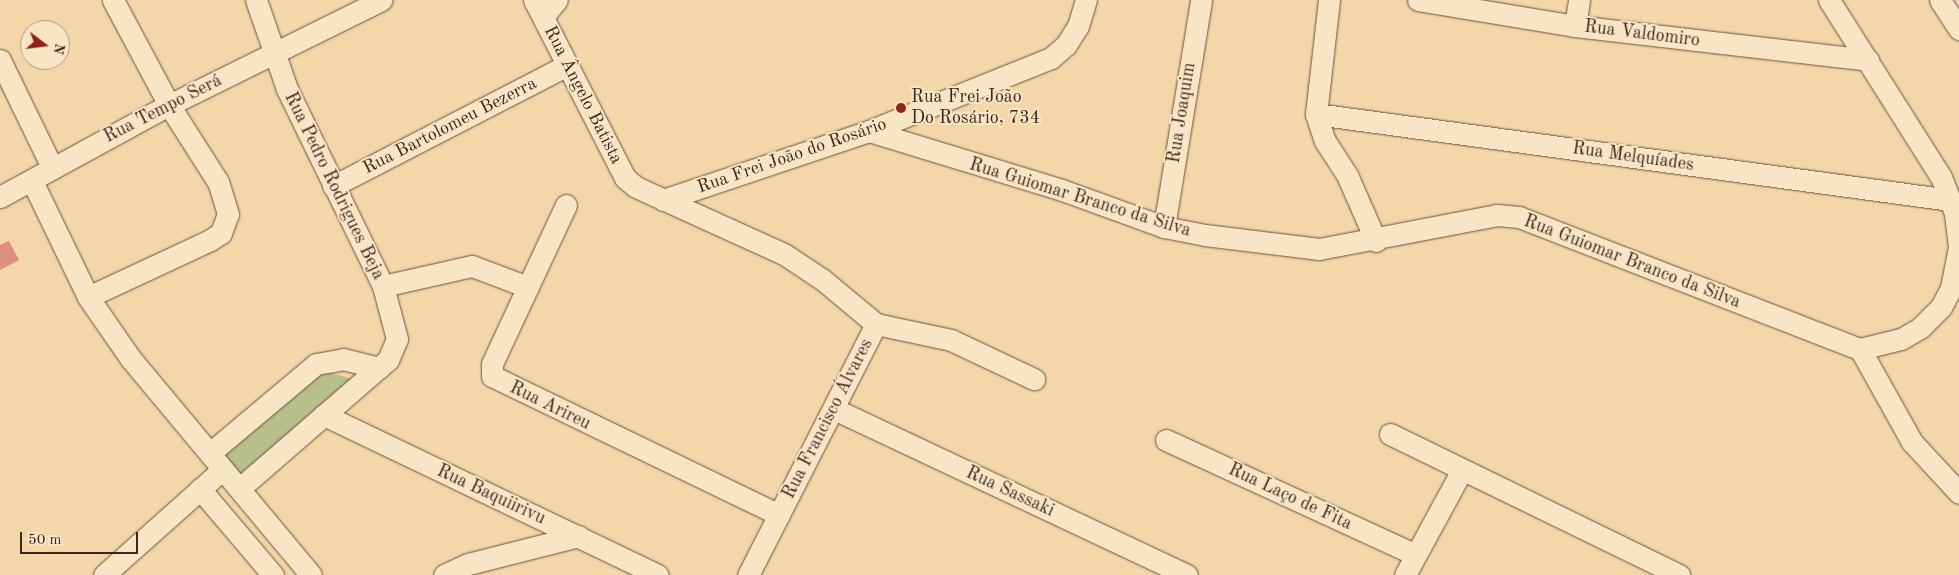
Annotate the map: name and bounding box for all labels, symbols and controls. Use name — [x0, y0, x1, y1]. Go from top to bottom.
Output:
street label: Rua Valdomiro — [1583, 16, 1701, 52]
north arrow — [20, 20, 70, 70]
street label: Rua Ângelo Batista — [539, 22, 627, 168]
text: N — [50, 42, 67, 56]
street label: Rua Joaquim — [1163, 61, 1201, 165]
street label: Rua Tempo Será — [100, 70, 226, 148]
street label: Rua Bartolomeu Bezerra — [360, 73, 540, 179]
place label: Rua Frei João Do Rosário, 734 — [911, 87, 1040, 130]
street label: Rua Pedro Rodrigues Beja — [279, 89, 389, 283]
marker: Rua Frei João Do Rosário, 734 — [895, 102, 907, 114]
street label: Rua Frei João do Rosário — [695, 113, 889, 199]
street label: Rua Melquíades — [1571, 138, 1695, 176]
street label: Rua Guiomar Branco da Silva — [967, 154, 1193, 242]
street label: Rua Guiomar Branco da Silva — [1520, 211, 1744, 313]
street label: Rua Francisco Álvares — [778, 335, 878, 503]
street label: Rua Arireu — [506, 377, 594, 435]
street label: Rua Laço de Fita — [1225, 459, 1355, 535]
street label: Rua Baquiirivu — [433, 460, 549, 530]
street label: Rua Sassaki — [962, 462, 1058, 522]
scale bar — [22, 522, 140, 554]
text: 50 m — [28, 533, 62, 548]

